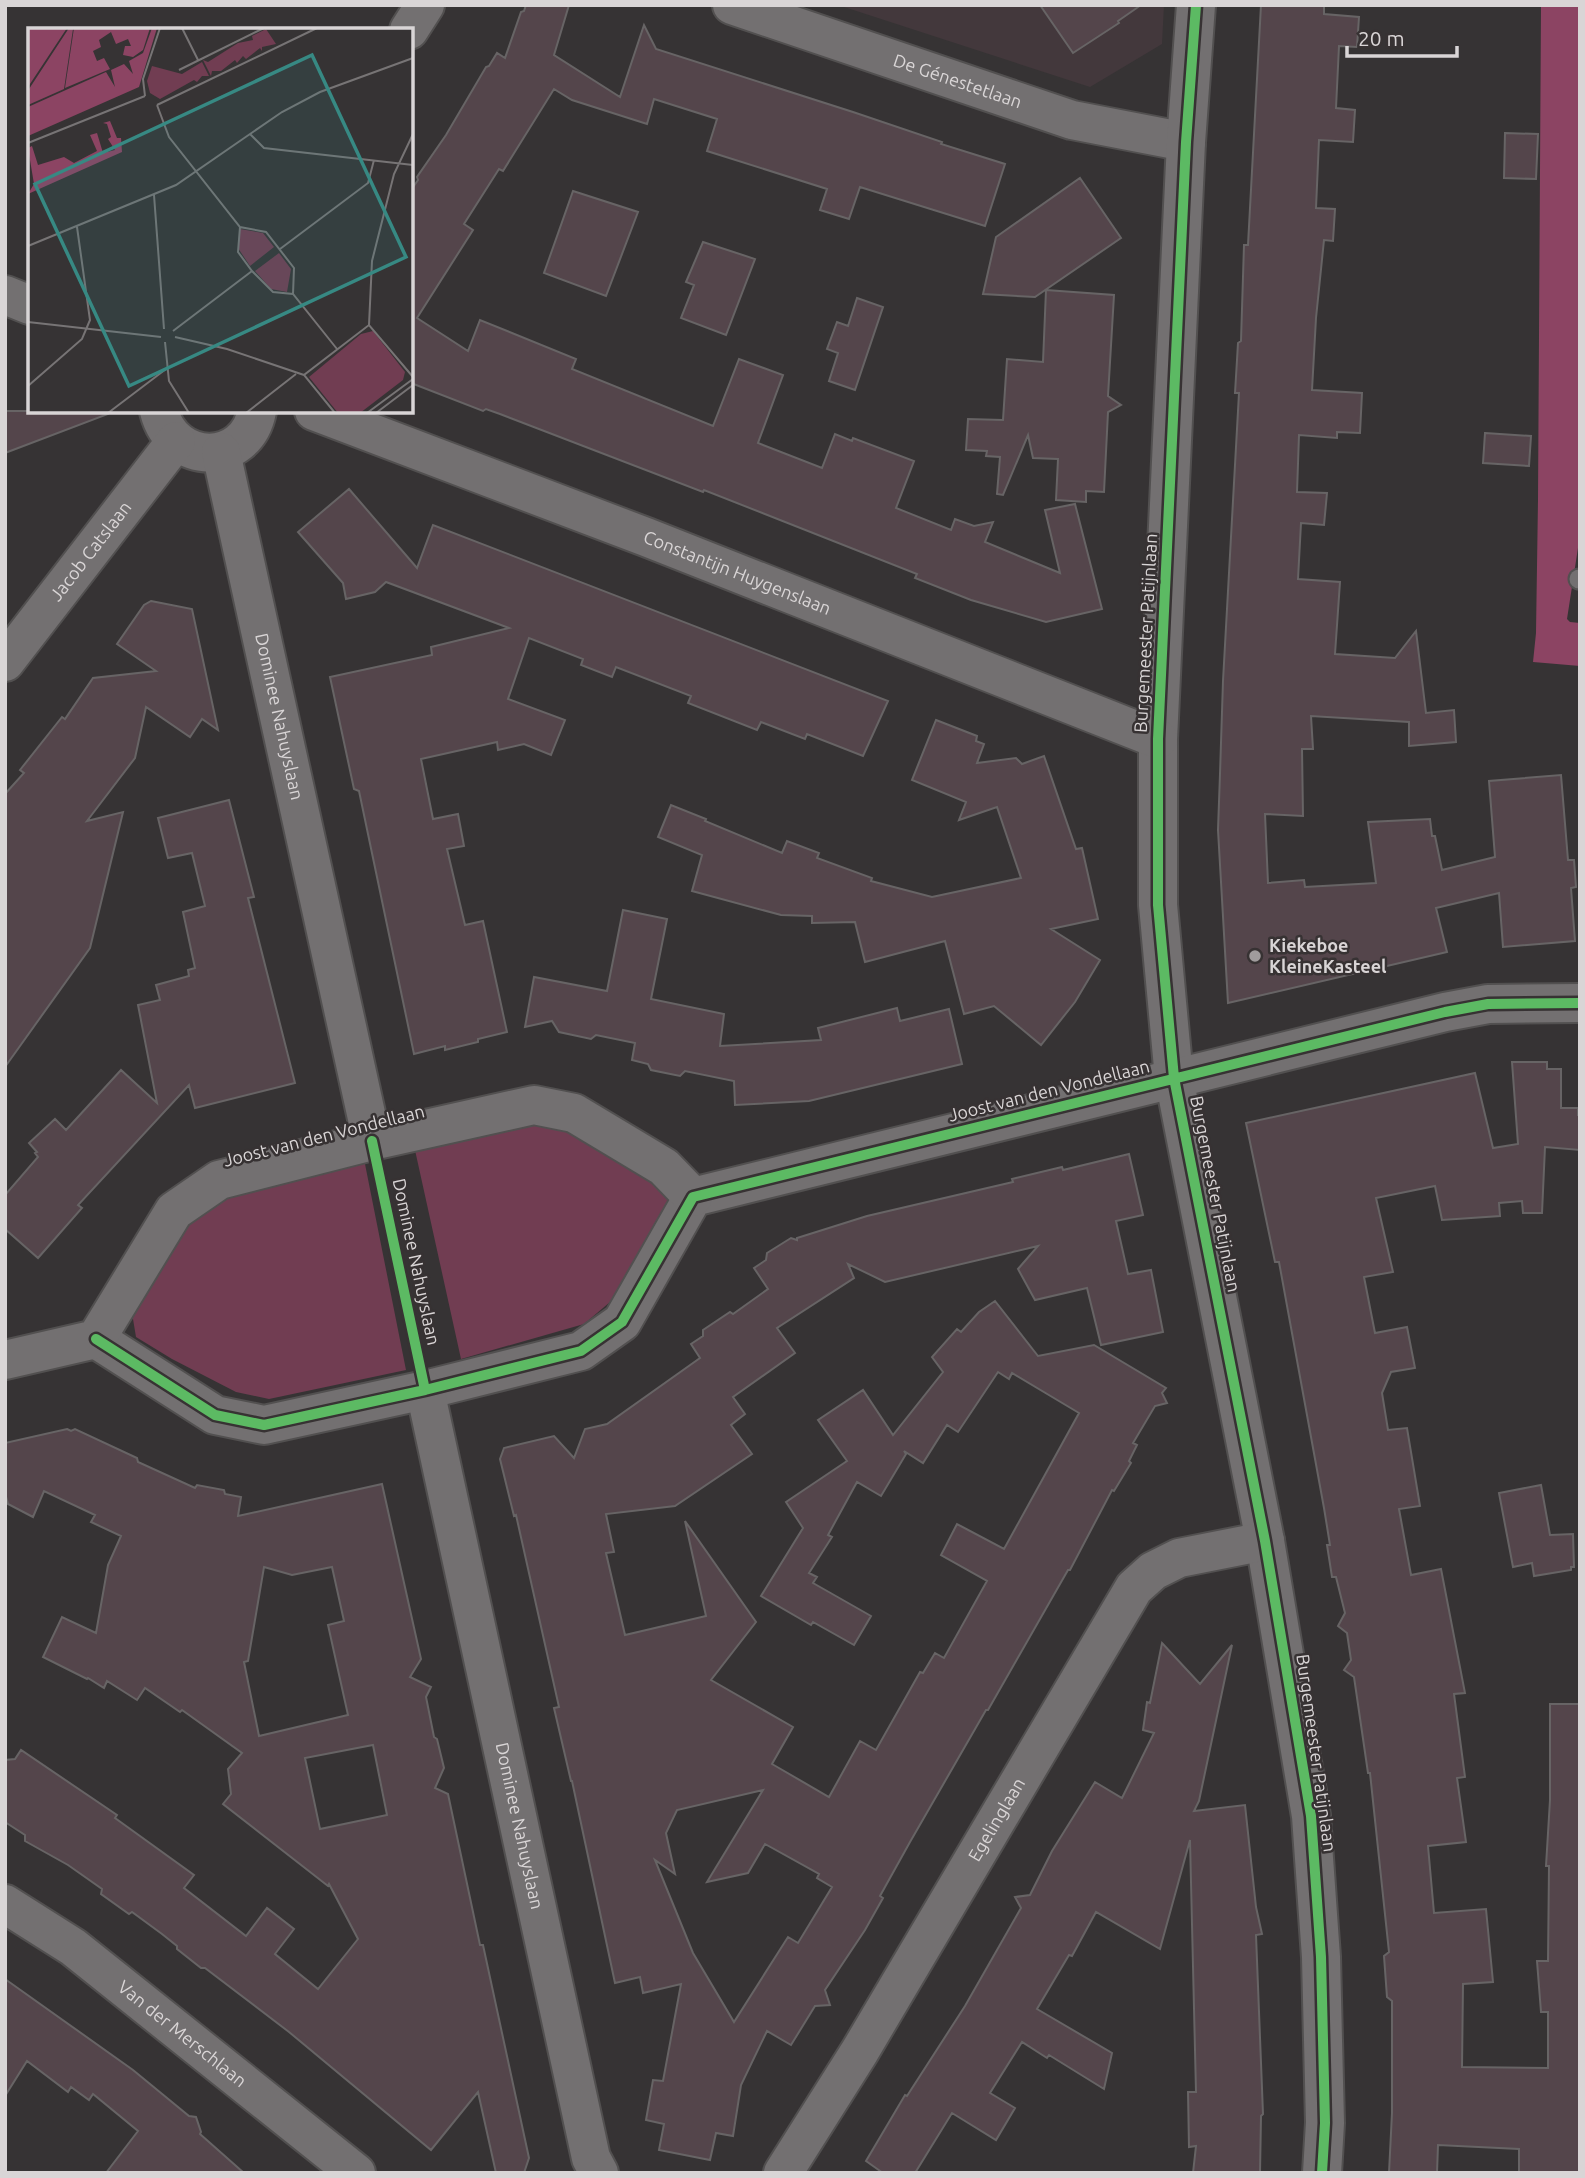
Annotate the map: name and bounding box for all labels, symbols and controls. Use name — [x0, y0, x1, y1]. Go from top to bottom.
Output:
scale bar — [1347, 14, 1457, 58]
text: 20 m — [1358, 26, 1405, 50]
inset map — [28, 28, 413, 413]
street label: De Génestetlaan — [891, 49, 1025, 111]
street label: Jacob Catslaan — [45, 497, 135, 604]
street label: Constantijn Huygenslaan — [641, 526, 834, 618]
street label: Burgemeester Patijnlaan — [1130, 533, 1160, 733]
street label: Dominee Nahuyslaan — [252, 631, 308, 802]
place label: Kiekeboe KleineKasteel — [1269, 935, 1387, 976]
marker: Kiekeboe KleineKasteel — [1247, 948, 1263, 964]
street label: Joost van den Vondellaan — [946, 1055, 1151, 1125]
street label: Burgemeester Patijnlaan — [1187, 1094, 1245, 1294]
street label: Joost van den Vondellaan — [221, 1100, 426, 1170]
street label: Dominee Nahuyslaan — [390, 1177, 444, 1347]
street label: Burgemeester Patijnlaan — [1293, 1653, 1341, 1853]
street label: Dominee Nahuyslaan — [492, 1740, 548, 1911]
street label: Egelinglaan — [964, 1774, 1028, 1865]
street label: Van der Merschlaan — [114, 1976, 251, 2091]

